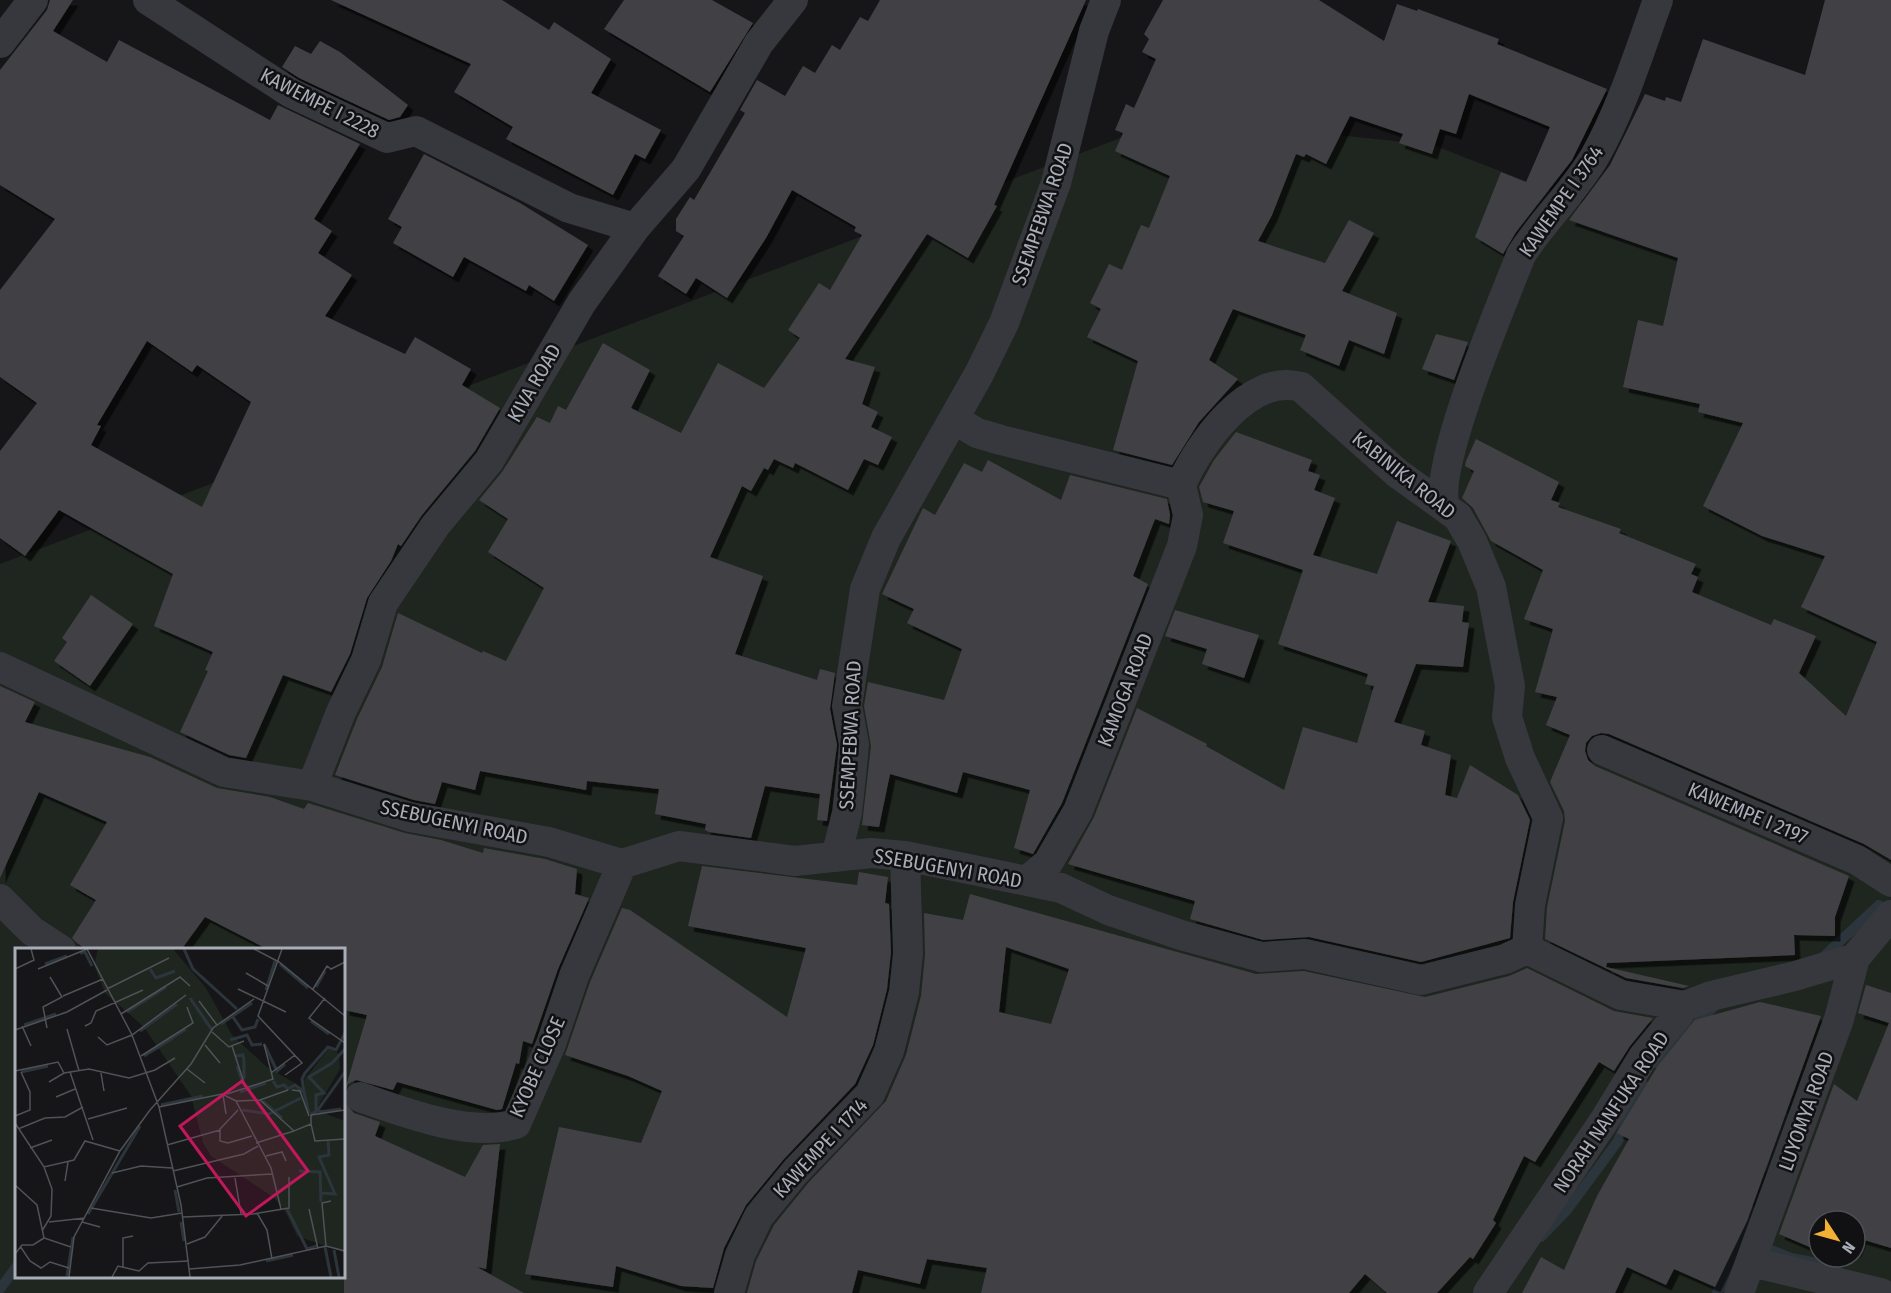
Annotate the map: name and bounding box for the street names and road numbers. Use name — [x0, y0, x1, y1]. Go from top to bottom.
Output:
street label: KAWEMPE I 2228 — [256, 63, 384, 143]
street label: SSEMPEBWA ROAD — [1006, 139, 1078, 289]
street label: KAWEMPE I 3764 — [1514, 140, 1608, 261]
street label: KIVA ROAD — [502, 340, 566, 426]
street label: KABINIKA ROAD — [1348, 426, 1460, 524]
street label: KAMOGA ROAD — [1092, 630, 1158, 750]
street label: SSEMPEBWA ROAD — [834, 660, 866, 810]
street label: KAWEMPE I 2197 — [1684, 777, 1812, 849]
street label: SSEBUGENYI ROAD — [378, 795, 530, 849]
street label: SSEBUGENYI ROAD — [872, 843, 1024, 893]
street label: KYOBE CLOSE — [504, 1013, 570, 1121]
street label: NORAH NANFUKA ROAD — [1548, 1027, 1674, 1197]
street label: LUYOMYA ROAD — [1773, 1048, 1839, 1174]
street label: KAWEMPE I 1714 — [768, 1093, 872, 1203]

